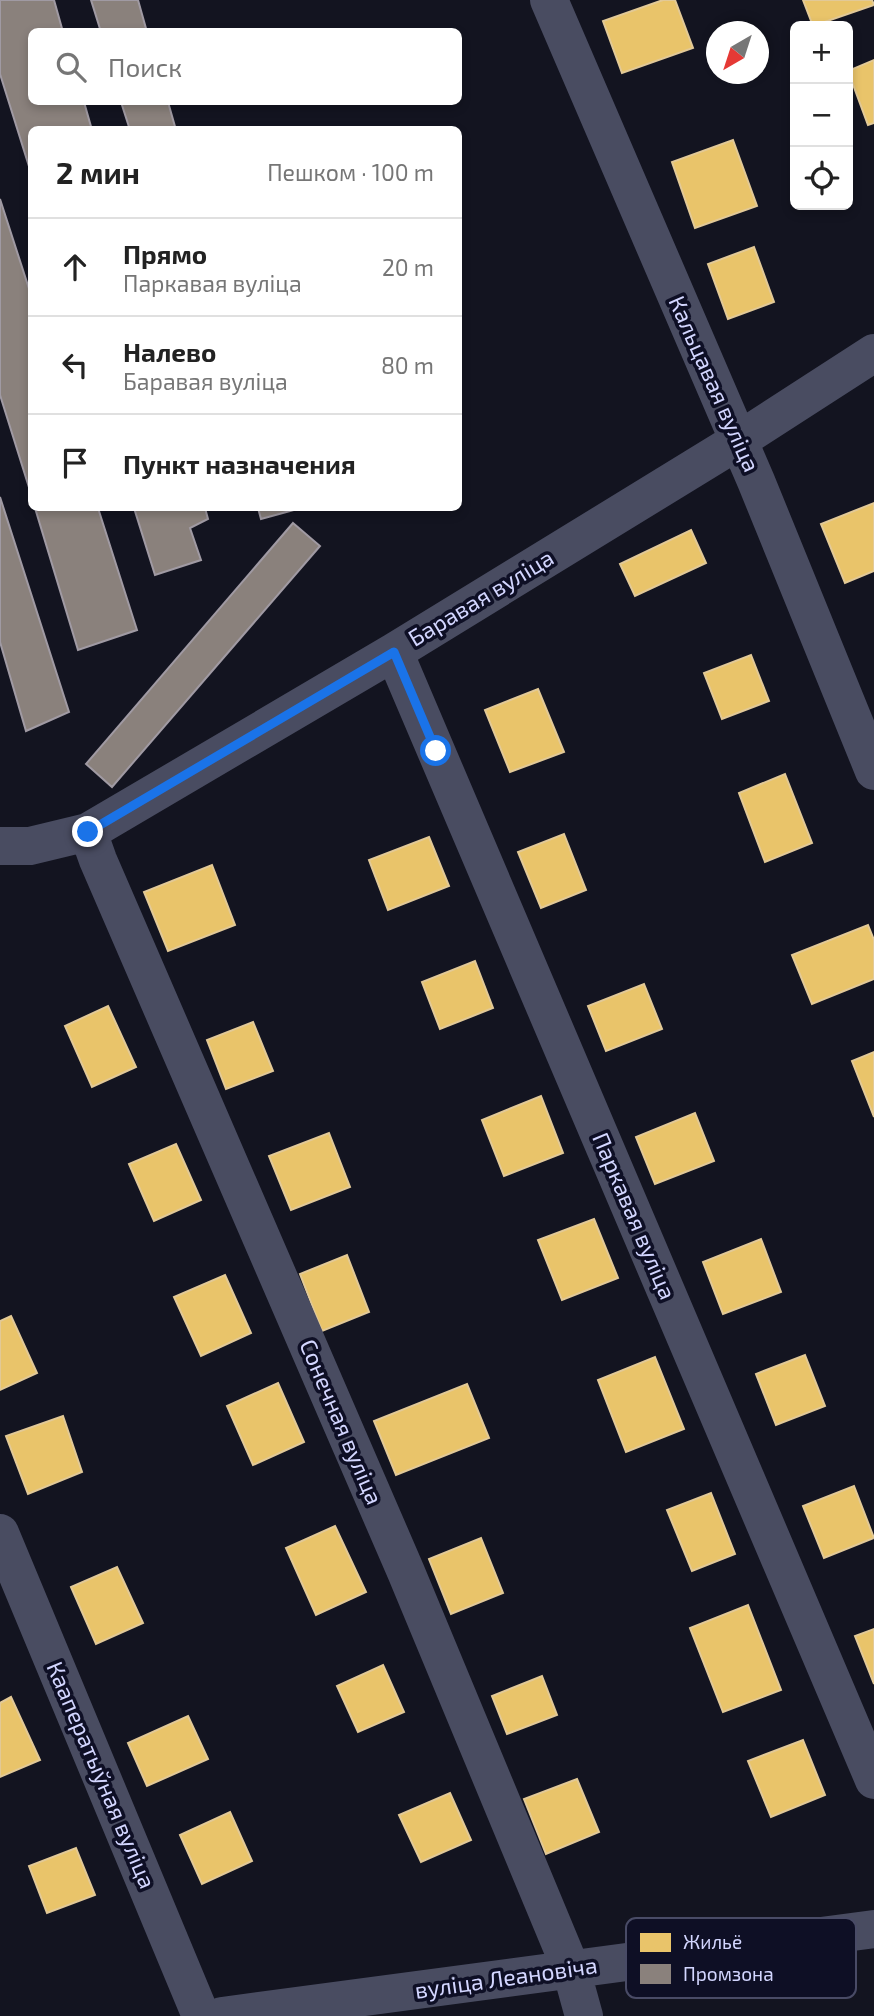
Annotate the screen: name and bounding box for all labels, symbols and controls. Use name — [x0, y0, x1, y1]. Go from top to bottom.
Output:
north arrow — [706, 21, 769, 84]
map controls — [790, 21, 853, 210]
button: + — [790, 21, 853, 84]
search box — [28, 28, 462, 105]
icon: search — [52, 48, 90, 86]
text: Поиск — [108, 51, 182, 82]
button: − — [790, 84, 853, 147]
button: locate — [790, 147, 853, 210]
text: 2 мин — [56, 154, 140, 190]
text: Пешком · 100 m — [267, 158, 434, 186]
text: Прямо — [123, 238, 207, 269]
icon: ahead — [56, 248, 94, 286]
text: 20 m — [382, 253, 434, 281]
text: Паркавая вуліца — [123, 269, 302, 297]
street label: Кальцавая вуліца — [663, 291, 766, 476]
text: Налево — [123, 336, 216, 367]
icon: left — [56, 346, 94, 384]
text: 80 m — [381, 351, 434, 379]
text: Баравая вуліца — [123, 367, 288, 395]
icon: arrive — [56, 444, 94, 482]
text: Пункт назначения — [123, 448, 356, 479]
street label: Баравая вуліца — [403, 543, 559, 652]
route start — [420, 735, 451, 766]
route end — [72, 816, 103, 847]
street label: Паркавая вуліца — [586, 1128, 683, 1304]
street label: Сонечная вуліца — [294, 1335, 389, 1509]
street label: Кааператыўная вуліца — [40, 1657, 162, 1893]
legend — [626, 1918, 856, 1998]
text: Жильё — [683, 1930, 742, 1953]
street label: вуліца Леановіча — [413, 1950, 599, 2005]
text: Промзона — [683, 1962, 774, 1985]

